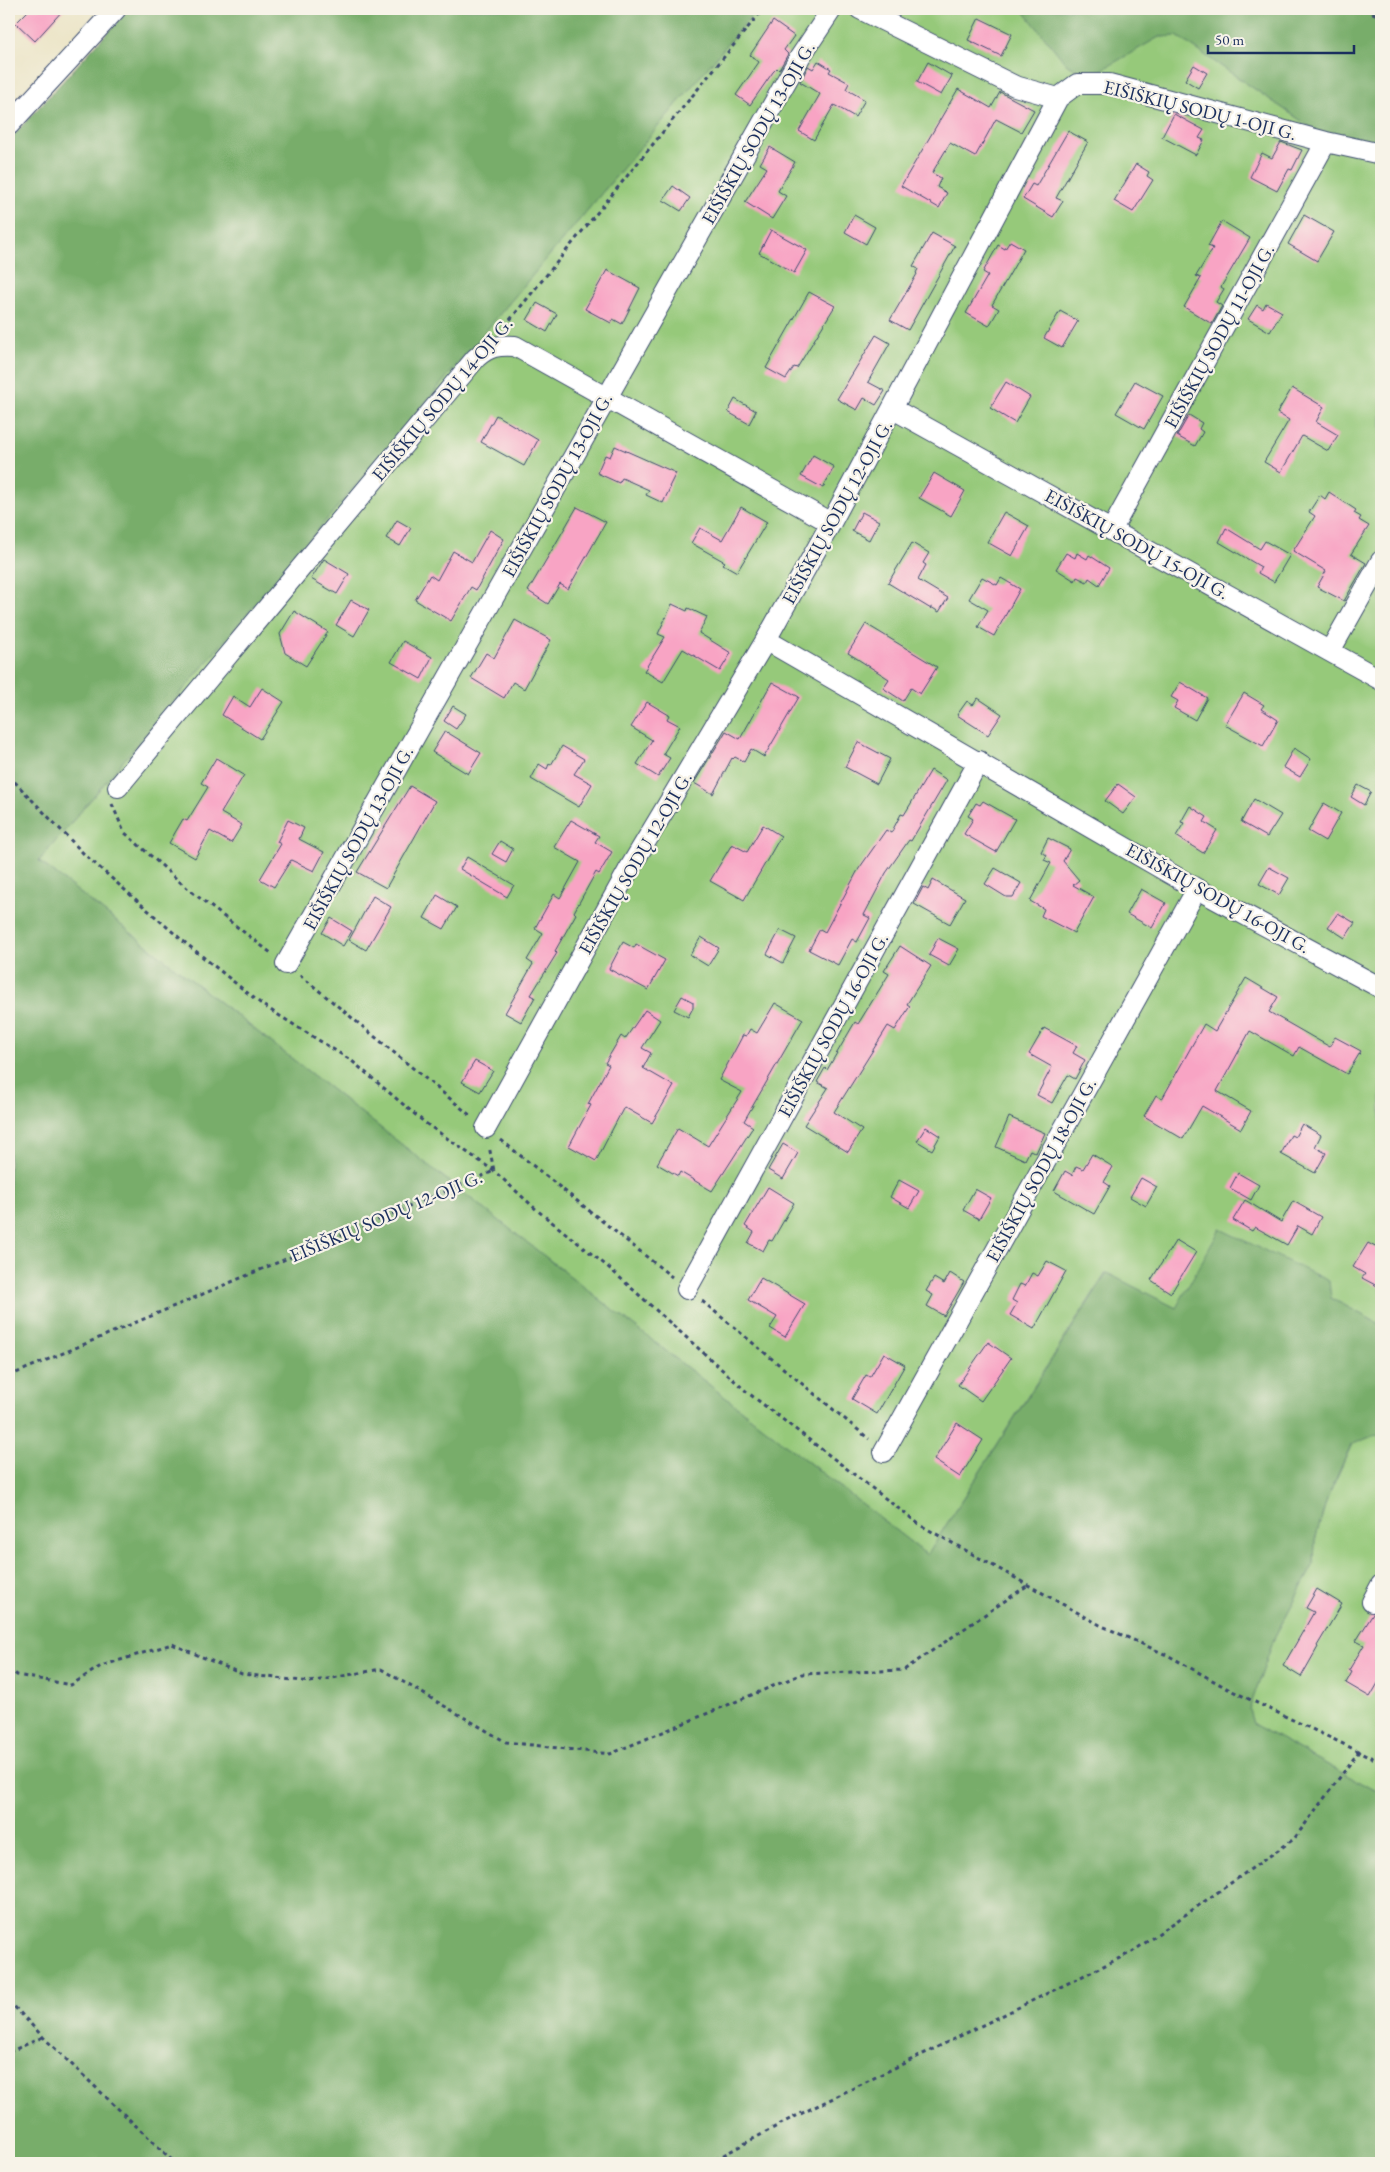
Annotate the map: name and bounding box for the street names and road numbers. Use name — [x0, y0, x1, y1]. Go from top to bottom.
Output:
street label: EIŠIŠKIŲ SODŲ 13-OJI G. — [695, 37, 821, 229]
street label: EIŠIŠKIŲ SODŲ 1-OJI G. — [1101, 74, 1299, 146]
street label: EIŠIŠKIŲ SODŲ 11-OJI G. — [1158, 239, 1280, 433]
street label: EIŠIŠKIŲ SODŲ 14-OJI G. — [366, 312, 518, 486]
street label: EIŠIŠKIŲ SODŲ 13-OJI G. — [496, 388, 618, 582]
street label: EIŠIŠKIŲ SODŲ 12-OJI G. — [776, 415, 898, 609]
street label: EIŠIŠKIŲ SODŲ 15-OJI G. — [1040, 483, 1234, 605]
street label: EIŠIŠKIŲ SODŲ 13-OJI G. — [297, 741, 419, 935]
street label: EIŠIŠKIŲ SODŲ 12-OJI G. — [572, 767, 698, 959]
street label: EIŠIŠKIŲ SODŲ 16-OJI G. — [1121, 837, 1315, 959]
street label: EIŠIŠKIŲ SODŲ 16-OJI G. — [772, 928, 894, 1122]
street label: EIŠIŠKIŲ SODŲ 18-OJI G. — [980, 1073, 1102, 1267]
street label: EIŠIŠKIŲ SODŲ 12-OJI G. — [286, 1164, 486, 1268]

